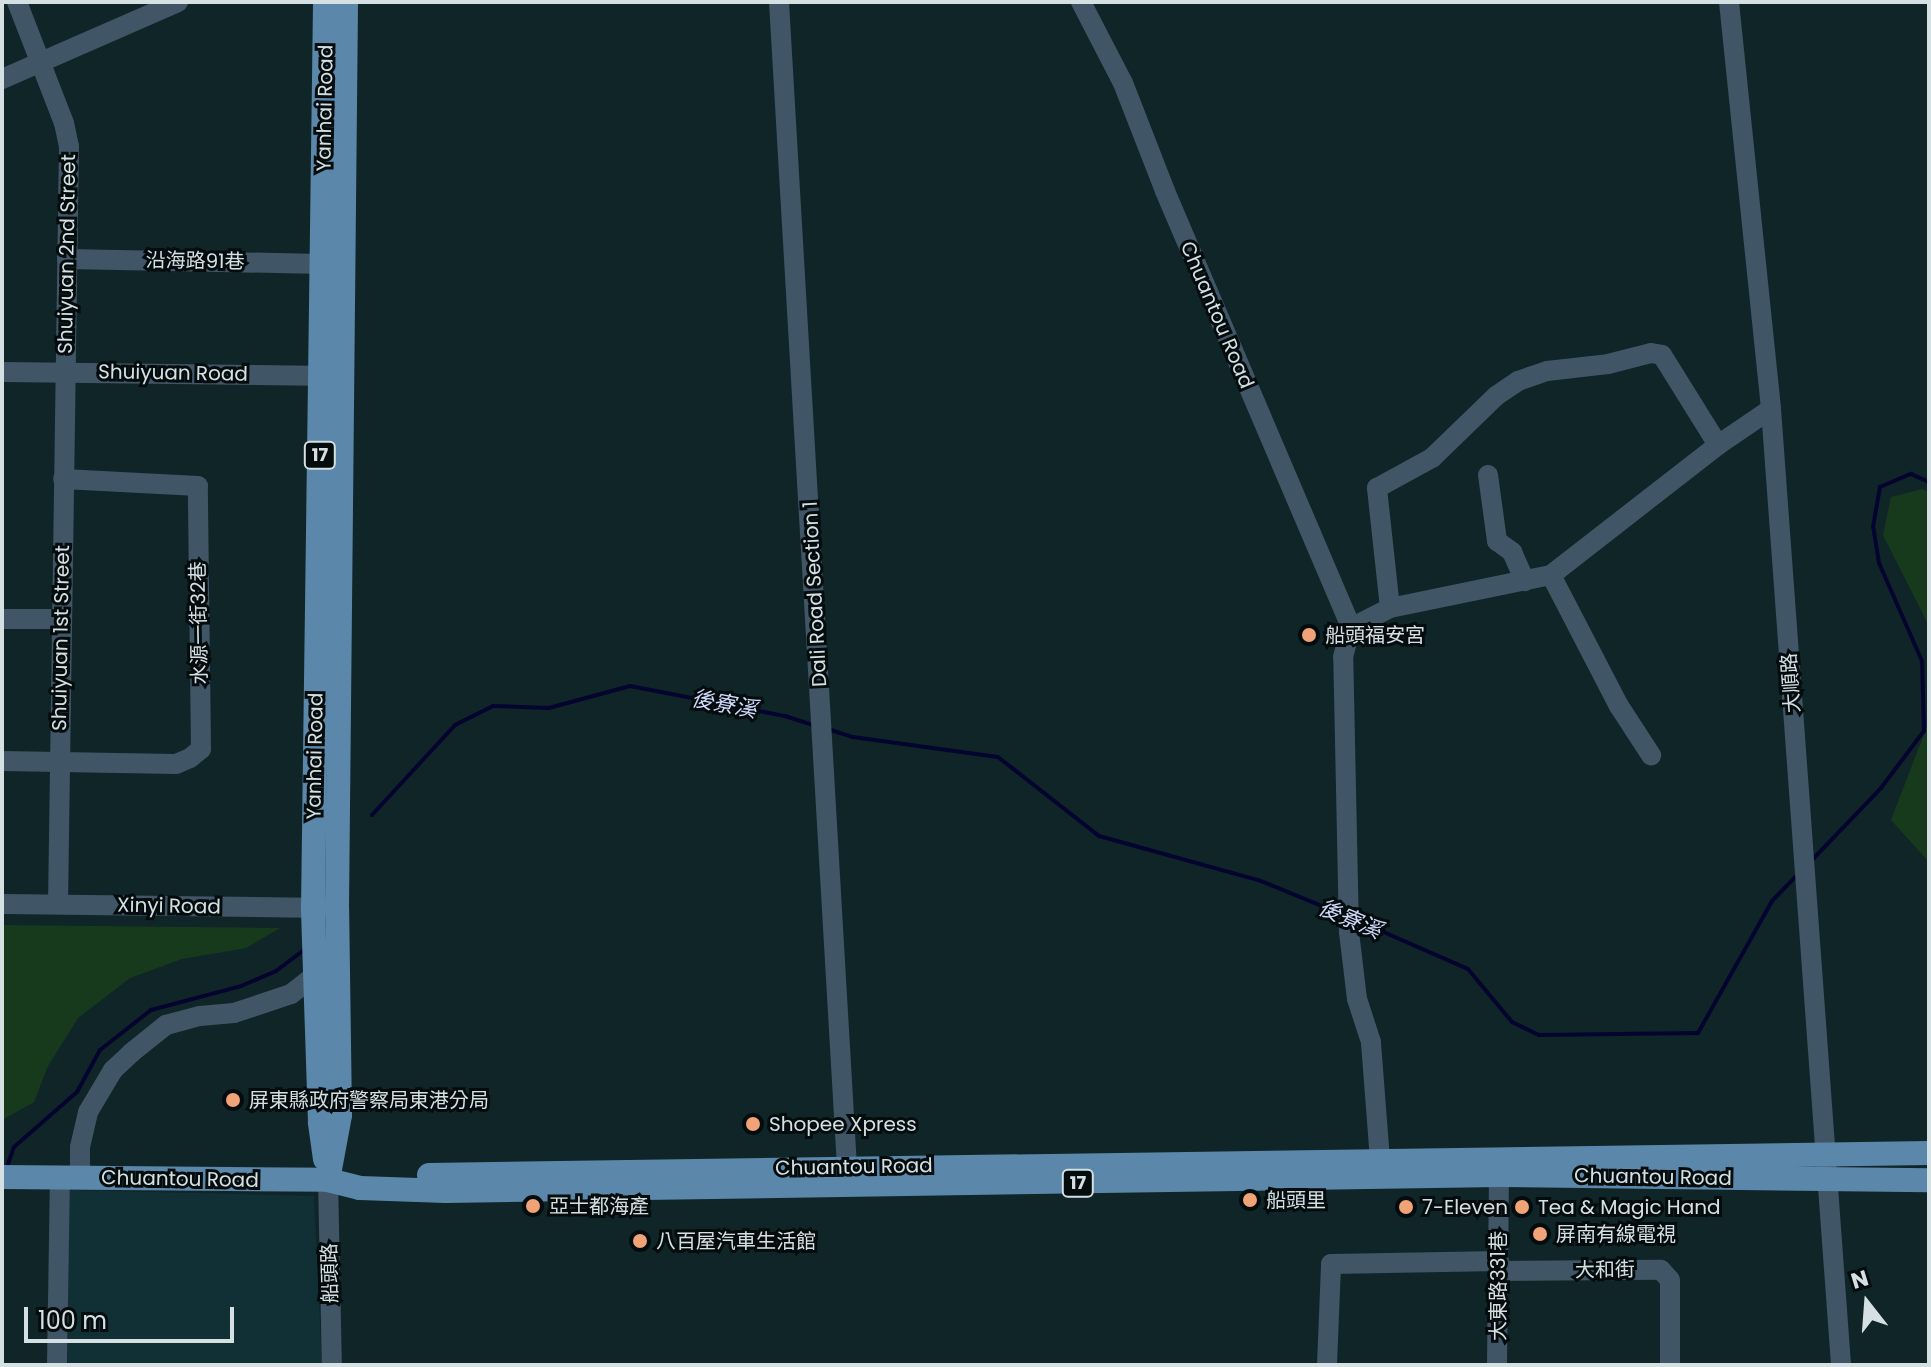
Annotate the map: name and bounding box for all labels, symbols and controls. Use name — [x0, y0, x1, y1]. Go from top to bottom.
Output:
street label: Yanhai Road — [312, 45, 338, 171]
street label: Shuiyuan 2nd Street — [53, 154, 81, 354]
street label: Chuantou Road — [1175, 238, 1259, 392]
street label: 沿海路91巷 — [145, 248, 245, 274]
street label: Shuiyuan Road — [98, 360, 248, 386]
road number: 17 — [302, 441, 338, 469]
street label: Dali Road Section 1 — [798, 500, 832, 688]
street label: Shuiyuan 1st Street — [47, 545, 75, 731]
street label: 水源一街32巷 — [186, 561, 212, 685]
place label: 船頭福安宮 — [1325, 623, 1425, 647]
marker: 船頭福安宮 — [1300, 626, 1318, 644]
street label: 大順路 — [1777, 652, 1805, 714]
water label: 後寮溪 — [689, 685, 759, 723]
street label: Yanhai Road — [302, 693, 328, 819]
street label: Xinyi Road — [117, 893, 221, 919]
water label: 後寮溪 — [1314, 894, 1386, 944]
place label: 屏東縣政府警察局東港分局 — [249, 1088, 489, 1112]
marker: 屏東縣政府警察局東港分局 — [224, 1091, 242, 1109]
place label: Shopee Xpress — [769, 1112, 917, 1136]
marker: Shopee Xpress — [744, 1115, 762, 1133]
street label: Chuantou Road — [775, 1154, 933, 1180]
street label: Chuantou Road — [1574, 1164, 1732, 1190]
street label: Chuantou Road — [101, 1166, 259, 1192]
road number: 17 — [1060, 1169, 1096, 1197]
place label: 船頭里 — [1266, 1188, 1326, 1212]
marker: 船頭里 — [1241, 1191, 1259, 1209]
place label: 亞士都海產 — [549, 1194, 649, 1218]
place label: 7-Eleven — [1422, 1195, 1508, 1219]
place label: Tea & Magic Hand — [1538, 1195, 1721, 1219]
marker: 亞士都海產 — [524, 1197, 542, 1215]
marker: 7-Eleven — [1397, 1198, 1415, 1216]
marker: Tea & Magic Hand — [1513, 1198, 1531, 1216]
place label: 屏南有線電視 — [1556, 1222, 1676, 1246]
marker: 屏南有線電視 — [1531, 1225, 1549, 1243]
place label: 八百屋汽車生活館 — [656, 1229, 816, 1253]
street label: 大東路331巷 — [1486, 1231, 1510, 1341]
marker: 八百屋汽車生活館 — [631, 1232, 649, 1250]
street label: 船頭路 — [317, 1243, 343, 1303]
street label: 大和街 — [1575, 1257, 1635, 1283]
text: N — [1847, 1262, 1872, 1297]
north arrow — [1827, 1263, 1907, 1343]
scale bar — [28, 1291, 238, 1341]
text: 100 m — [38, 1304, 107, 1337]

